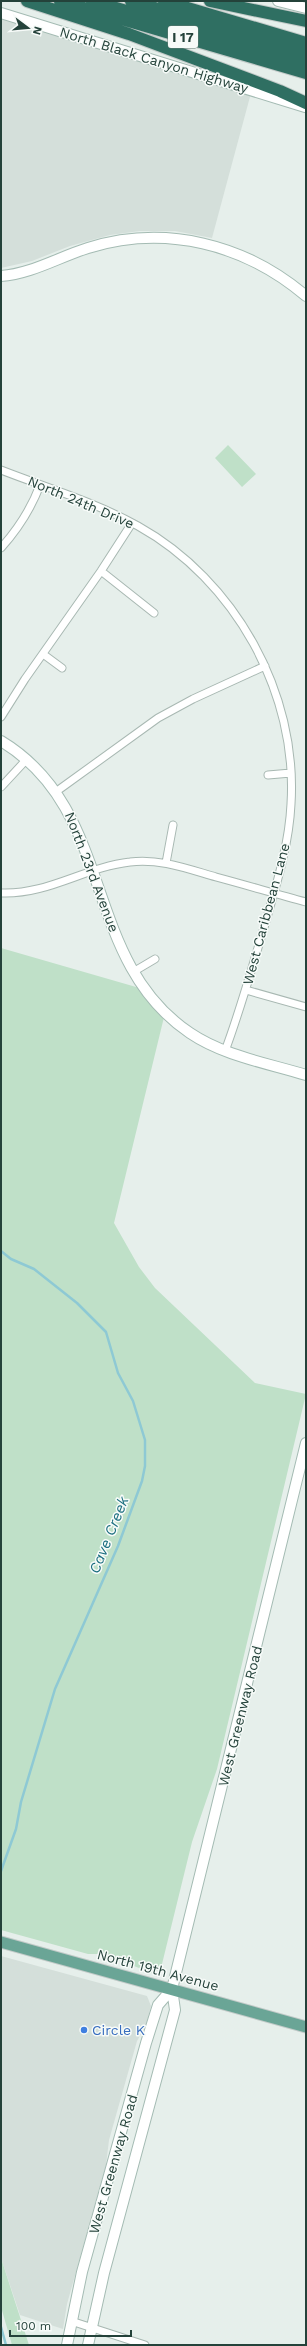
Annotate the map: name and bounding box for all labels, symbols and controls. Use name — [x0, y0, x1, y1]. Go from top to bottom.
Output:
north arrow — [8, 8, 48, 48]
street label: North Black Canyon Highway — [58, 24, 251, 97]
text: N — [30, 25, 45, 36]
road number: I 17 — [168, 26, 198, 48]
street label: North 24th Drive — [26, 472, 136, 532]
street label: North 23rd Avenue — [62, 810, 122, 934]
street label: West Caribbean Lane — [239, 841, 293, 987]
water label: Cave Creek — [85, 1493, 133, 1576]
street label: West Greenway Road — [215, 1644, 265, 1788]
street label: North 19th Avenue — [95, 1946, 221, 1994]
place label: Circle K — [92, 2022, 145, 2038]
marker: Circle K — [79, 2025, 89, 2035]
street label: West Greenway Road — [85, 2092, 141, 2236]
scale bar — [10, 2312, 131, 2338]
text: 100 m — [16, 2319, 51, 2333]

